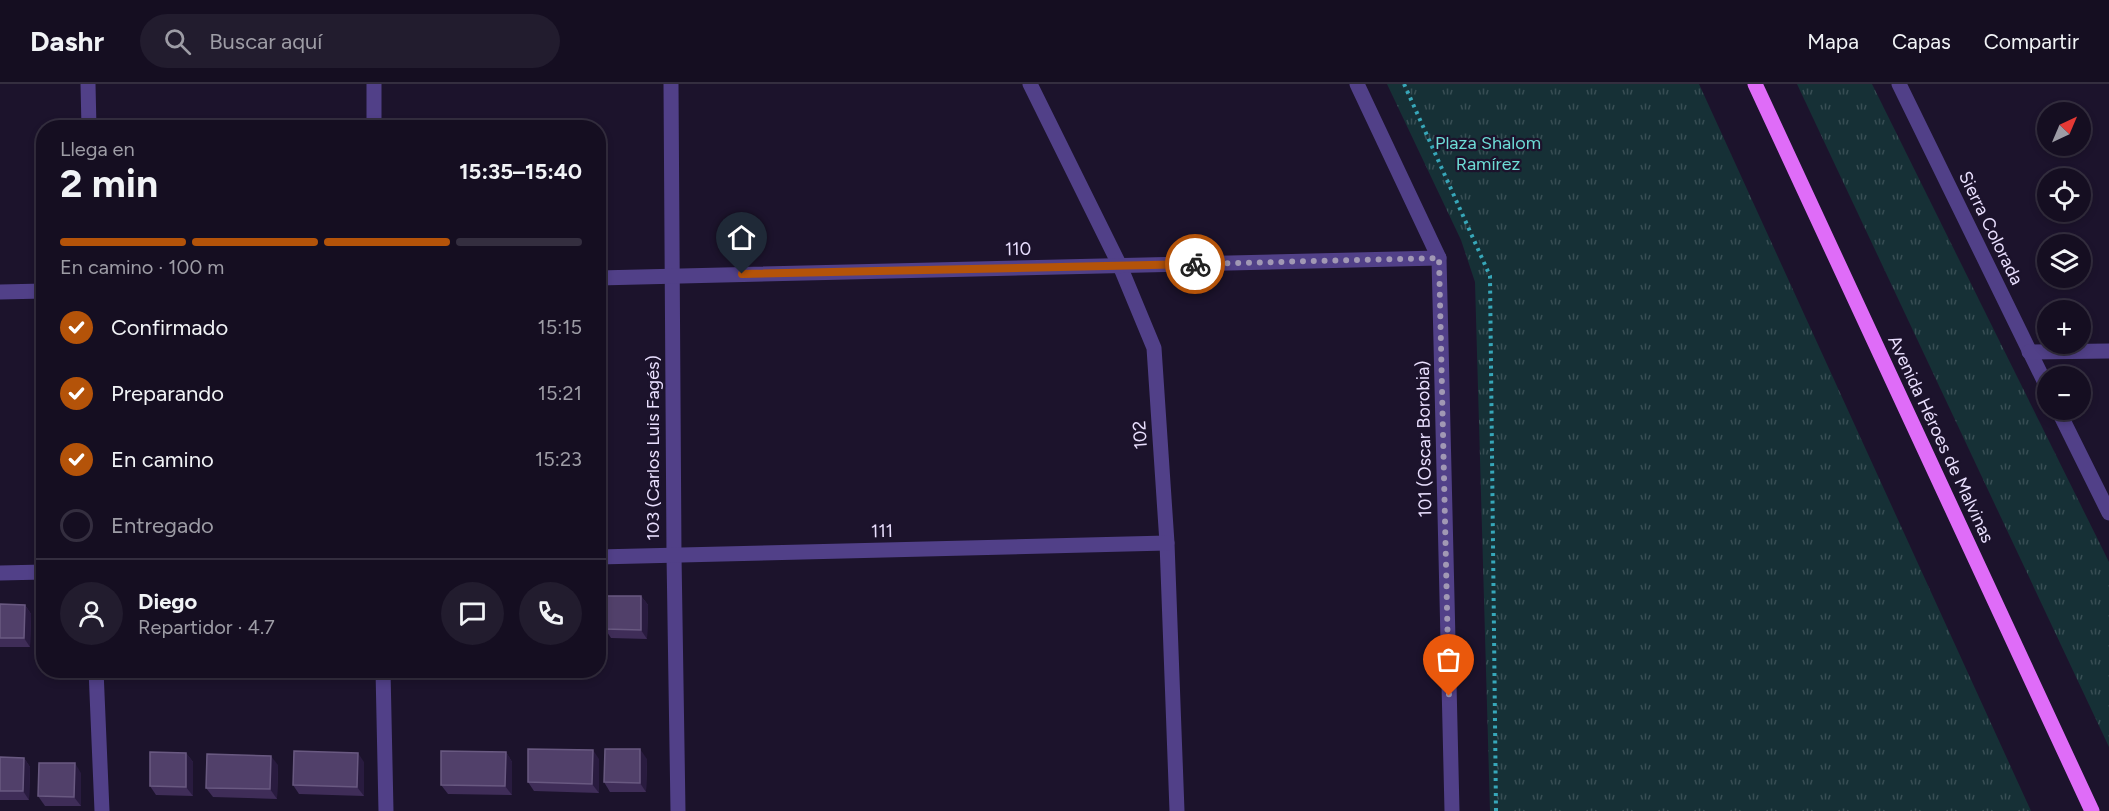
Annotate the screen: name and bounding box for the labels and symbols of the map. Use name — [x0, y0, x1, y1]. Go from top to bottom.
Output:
north arrow — [2037, 102, 2091, 156]
park label: Plaza Shalom Ramírez — [1435, 132, 1541, 175]
street label: Sierra Colorada — [1954, 168, 2028, 288]
pin — [716, 212, 767, 274]
courier — [1165, 234, 1225, 294]
street label: 110 — [1005, 238, 1031, 260]
street label: Avenida Héroes de Malvinas — [1883, 332, 1999, 546]
street label: 103 (Carlos Luis Fagés) — [642, 355, 664, 541]
street label: 101 (Oscar Borobia) — [1412, 360, 1436, 518]
street label: 102 — [1128, 420, 1152, 450]
street label: 111 — [871, 520, 893, 542]
pin — [1423, 634, 1474, 696]

